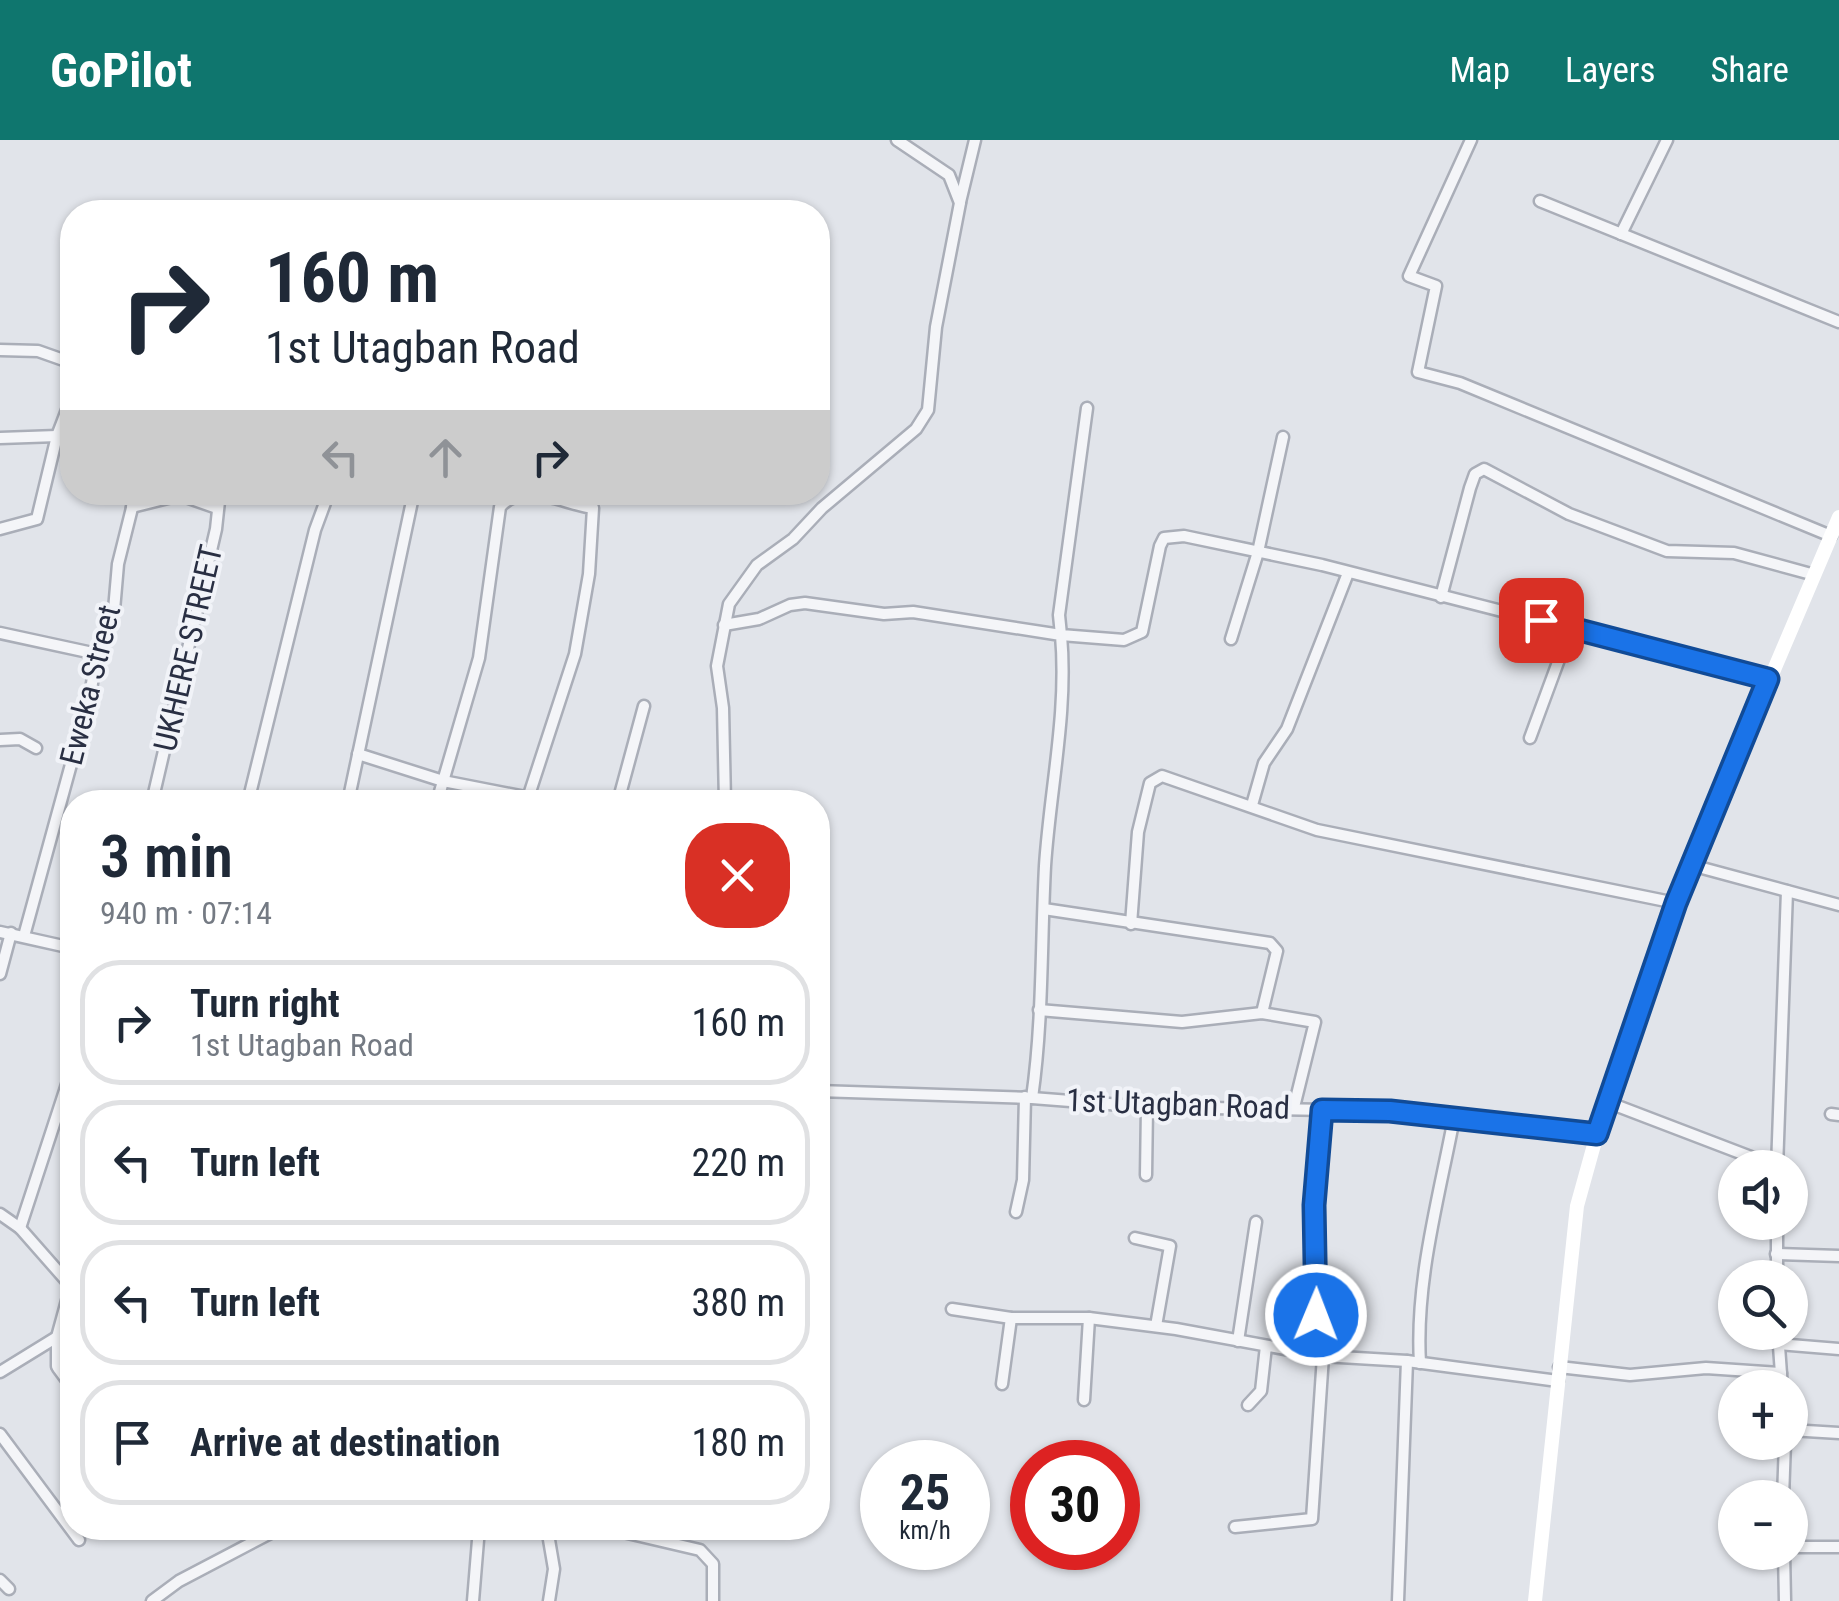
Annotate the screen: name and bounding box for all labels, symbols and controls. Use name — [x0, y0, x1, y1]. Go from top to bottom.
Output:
text: GoPilot — [50, 42, 192, 99]
text: Map — [1449, 50, 1510, 91]
text: Layers — [1565, 50, 1655, 91]
text: Share — [1710, 50, 1789, 91]
text: 160 m — [265, 237, 439, 319]
icon: right — [100, 240, 230, 370]
text: 1st Utagban Road — [265, 321, 580, 374]
icon: left — [313, 430, 368, 485]
icon: ahead — [418, 430, 473, 485]
icon: right — [523, 430, 578, 485]
street label: UKHERE STREET — [146, 541, 230, 755]
pin — [1499, 578, 1584, 663]
icon: arrive — [1514, 593, 1569, 648]
street label: Eweka Street — [52, 601, 128, 769]
text: 3 min — [100, 821, 233, 892]
button: close — [685, 823, 790, 928]
text: 940 m · 07:14 — [100, 894, 272, 932]
text: Turn right — [190, 982, 340, 1026]
icon: right — [105, 995, 160, 1050]
text: 160 m — [691, 1001, 785, 1045]
text: 1st Utagban Road — [190, 1026, 414, 1064]
street label: 1st Utagban Road — [1065, 1081, 1291, 1127]
icon: left — [105, 1135, 160, 1190]
text: Turn left — [190, 1141, 320, 1185]
text: 220 m — [691, 1141, 785, 1185]
map controls — [1718, 1150, 1808, 1570]
button: sound — [1718, 1150, 1808, 1240]
button: search — [1718, 1260, 1808, 1350]
position arrow — [1264, 1263, 1368, 1367]
icon: left — [105, 1275, 160, 1330]
text: Turn left — [190, 1281, 320, 1325]
text: 380 m — [691, 1281, 785, 1325]
button: + — [1718, 1370, 1808, 1460]
icon: arrive — [105, 1415, 160, 1470]
text: Arrive at destination — [190, 1421, 500, 1465]
text: 180 m — [691, 1421, 785, 1465]
speed limit sign: 30 — [1010, 1440, 1140, 1570]
text: 25 — [900, 1464, 950, 1522]
button: − — [1718, 1480, 1808, 1570]
text: km/h — [899, 1516, 951, 1545]

